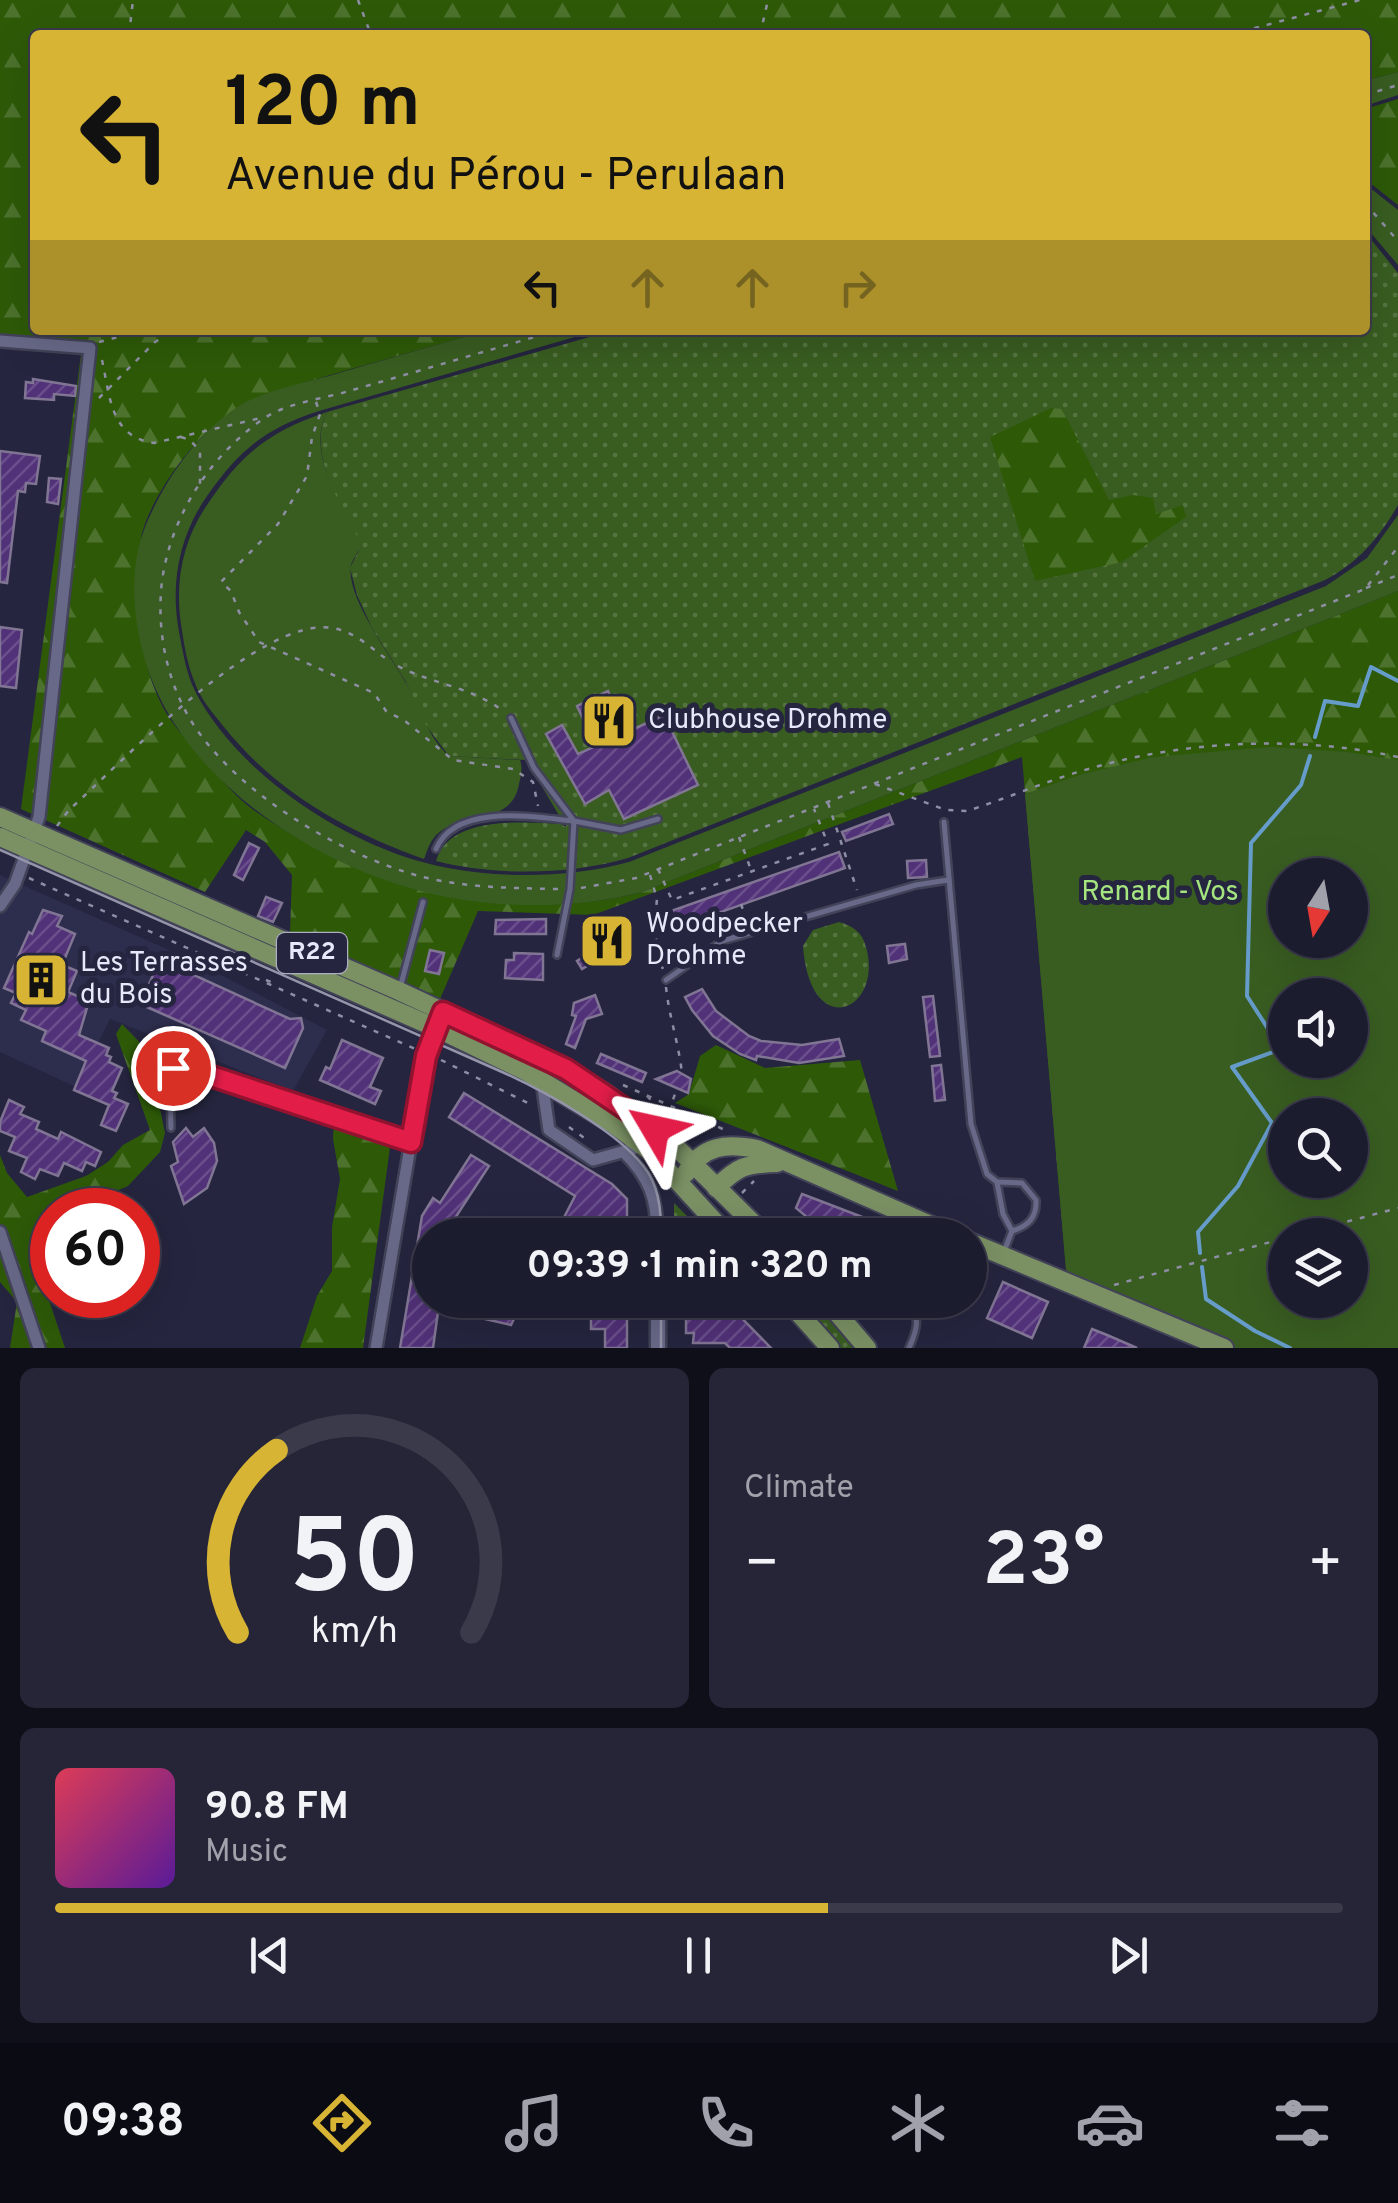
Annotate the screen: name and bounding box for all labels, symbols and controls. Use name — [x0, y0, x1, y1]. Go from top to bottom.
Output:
text: 120 m — [225, 62, 421, 151]
icon: left — [60, 70, 190, 200]
text: Avenue du Pérou - Perulaan — [225, 149, 787, 206]
icon: left — [515, 260, 570, 315]
icon: ahead — [620, 260, 675, 315]
icon: ahead — [725, 260, 780, 315]
icon: right — [830, 260, 885, 315]
restaurant icon: Clubhouse Drohme — [579, 691, 639, 751]
place label: Clubhouse Drohme — [648, 703, 887, 739]
north arrow — [1268, 858, 1368, 958]
map controls — [1268, 858, 1368, 1318]
park label: Renard - Vos — [1081, 875, 1239, 911]
place label: Woodpecker Drohme — [646, 907, 803, 975]
restaurant icon: Woodpecker Drohme — [577, 911, 637, 971]
road number: R22 — [277, 933, 347, 973]
place label: Les Terrasses du Bois — [80, 946, 248, 1014]
building icon: Les Terrasses du Bois — [11, 950, 71, 1010]
button: sound — [1268, 978, 1368, 1078]
pin — [131, 1026, 216, 1111]
icon: arrive — [146, 1041, 201, 1096]
position arrow — [603, 1077, 707, 1181]
button: search — [1268, 1098, 1368, 1198]
speed limit sign: 60 — [30, 1188, 160, 1318]
button: layers — [1268, 1218, 1368, 1318]
text: 09:39 · 1 min · 320 m — [527, 1243, 872, 1292]
text: Climate — [744, 1469, 854, 1509]
text: 50 — [289, 1498, 420, 1630]
text: 23° — [982, 1517, 1105, 1612]
text: − — [744, 1531, 779, 1601]
text: + — [1308, 1531, 1343, 1601]
text: km/h — [311, 1610, 398, 1656]
text: 90.8 FM — [205, 1784, 349, 1833]
text: Music — [205, 1833, 288, 1873]
icon: previous — [242, 1928, 297, 1983]
icon: pause — [671, 1928, 726, 1983]
icon: next — [1101, 1928, 1156, 1983]
icon: directions — [307, 2088, 377, 2158]
icon: music — [499, 2088, 569, 2158]
icon: phone — [691, 2088, 761, 2158]
icon: climate — [883, 2088, 953, 2158]
icon: car — [1075, 2088, 1145, 2158]
icon: filters — [1267, 2088, 1337, 2158]
text: 09:38 — [61, 2095, 185, 2152]

